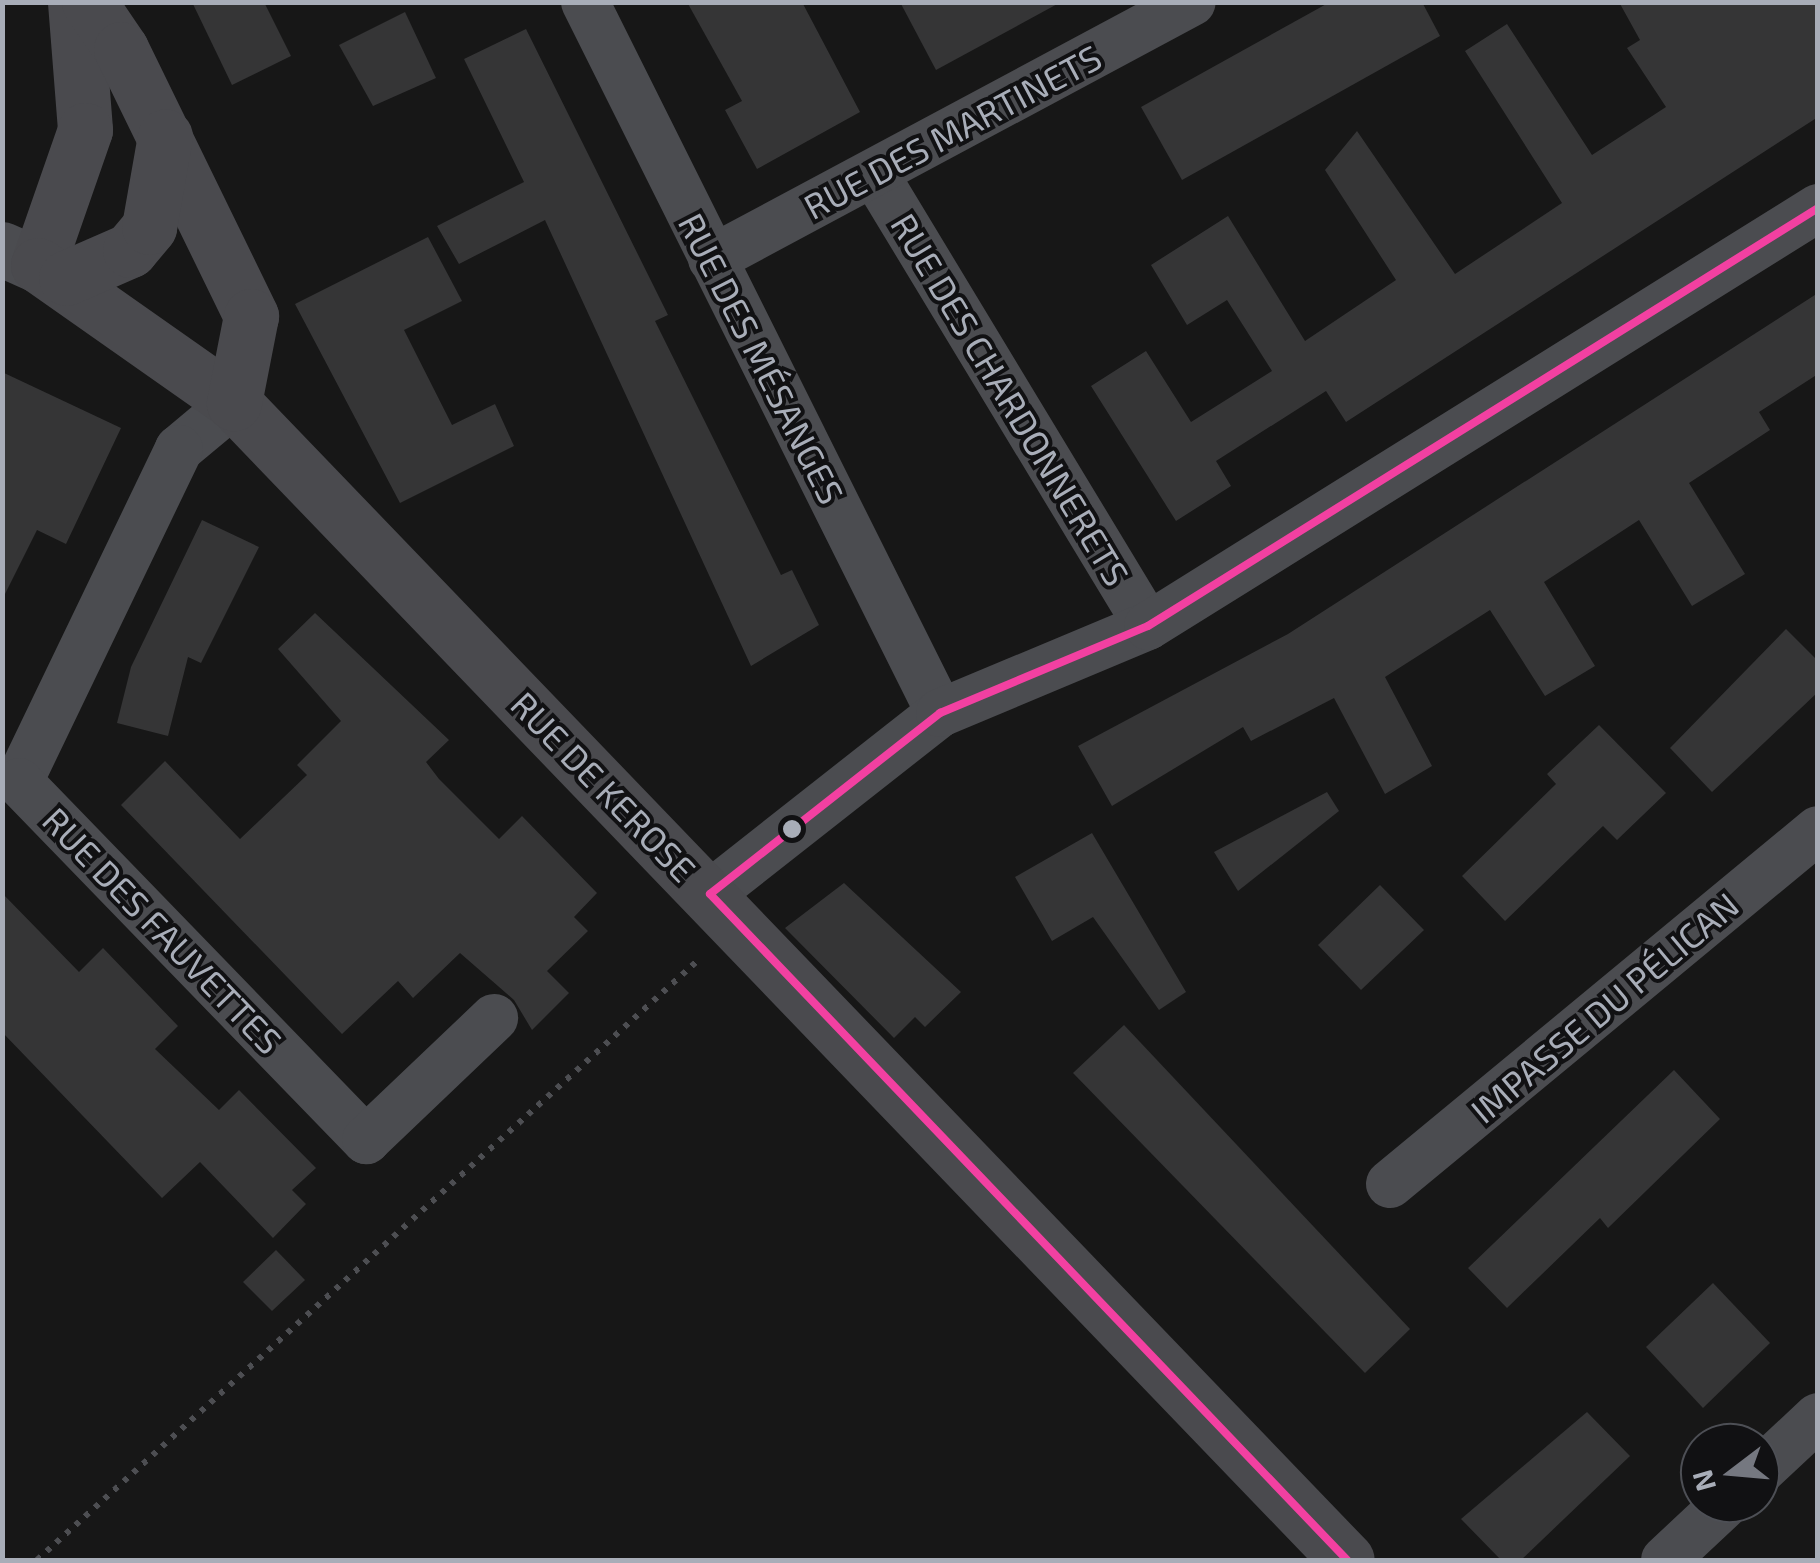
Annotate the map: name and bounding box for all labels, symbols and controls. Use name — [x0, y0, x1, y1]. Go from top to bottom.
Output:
street label: RUE DES MARTINETS — [796, 35, 1108, 227]
street label: RUE DES MÉSANGES — [671, 206, 853, 510]
street label: RUE DES CHARDONNERETS — [883, 206, 1139, 592]
street label: RUE DE KEROSE — [503, 682, 705, 890]
street label: RUE DES FAUVETTES — [35, 798, 291, 1062]
unlabelled marker — [782, 819, 802, 839]
street label: IMPASSE DU PÉLICAN — [1462, 883, 1746, 1131]
north arrow — [1680, 1423, 1780, 1523]
text: N — [1684, 1466, 1722, 1495]

